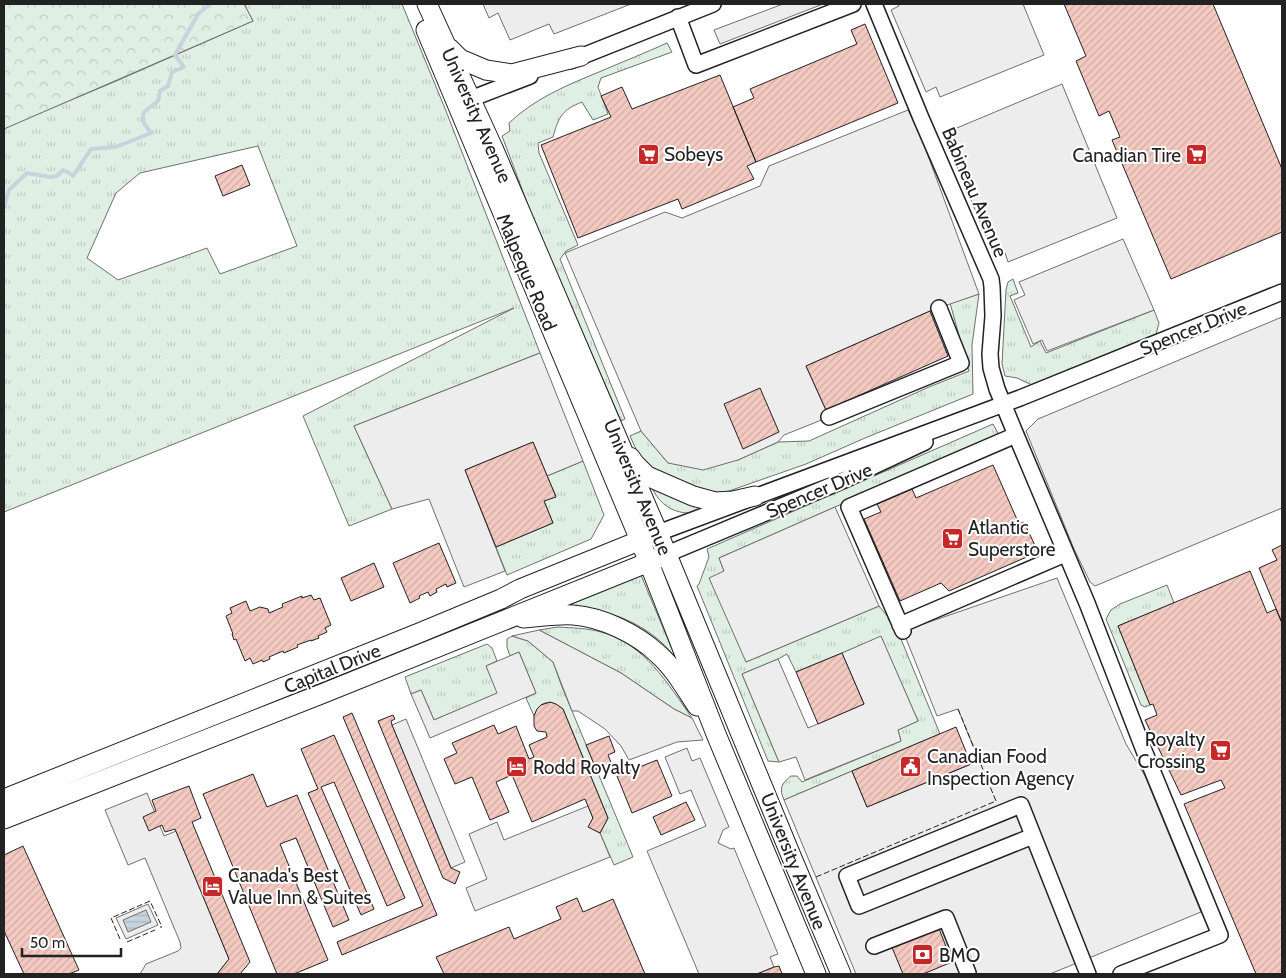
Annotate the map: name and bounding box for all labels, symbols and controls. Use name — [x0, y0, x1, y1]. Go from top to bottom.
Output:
street label: University Avenue — [436, 44, 517, 187]
street label: Babineau Avenue — [937, 124, 1012, 261]
supermarket icon: Sobeys — [636, 142, 660, 166]
place label: Sobeys — [664, 143, 723, 166]
supermarket icon: Canadian Tire — [1185, 143, 1209, 167]
place label: Canadian Tire — [1072, 144, 1181, 167]
street label: Malpeque Road — [492, 210, 562, 334]
street label: Spencer Drive — [1136, 297, 1250, 360]
street label: University Avenue — [599, 416, 677, 559]
street label: Spencer Drive — [763, 458, 876, 523]
place label: Atlantic Superstore — [968, 516, 1056, 561]
supermarket icon: Atlantic Superstore — [940, 526, 964, 550]
street label: Capital Drive — [280, 639, 384, 698]
place label: Royalty Crossing — [1137, 728, 1206, 773]
supermarket icon: Royalty Crossing — [1209, 738, 1233, 762]
place label: Canadian Food Inspection Agency — [927, 745, 1075, 790]
hotel icon: Rodd Royalty — [505, 755, 529, 779]
public building icon: Canadian Food Inspection Agency — [899, 755, 923, 779]
place label: Rodd Royalty — [533, 756, 641, 779]
street label: University Avenue — [756, 789, 832, 933]
place label: Canada's Best Value Inn & Suites — [228, 864, 371, 909]
hotel icon: Canada's Best Value Inn & Suites — [200, 874, 224, 898]
scale bar — [22, 926, 121, 958]
text: 50 m — [30, 934, 65, 952]
bank icon: BMO — [911, 943, 935, 967]
place label: BMO — [939, 944, 980, 967]

